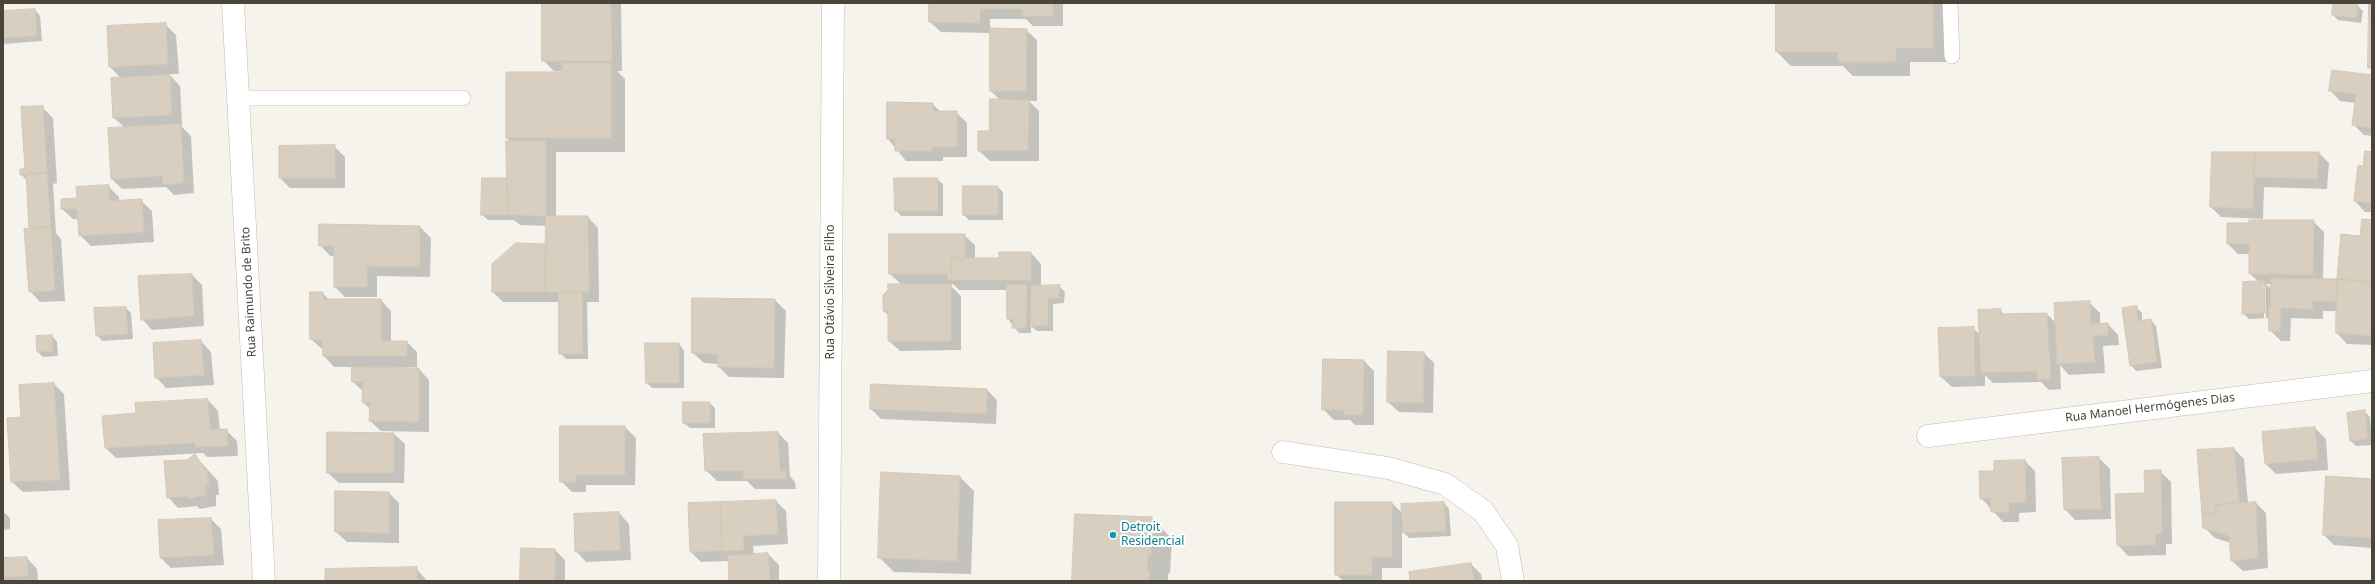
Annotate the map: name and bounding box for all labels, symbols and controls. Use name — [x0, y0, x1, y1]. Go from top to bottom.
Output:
street label: Rua Otávio Silveira Filho — [824, 224, 838, 360]
street label: Rua Raimundo de Brito — [238, 226, 260, 358]
street label: Rua Manoel Hermógenes Dias — [2064, 390, 2236, 426]
place label: Detroit Residencial — [1121, 521, 1184, 549]
marker: Detroit Residencial — [1108, 530, 1118, 540]

